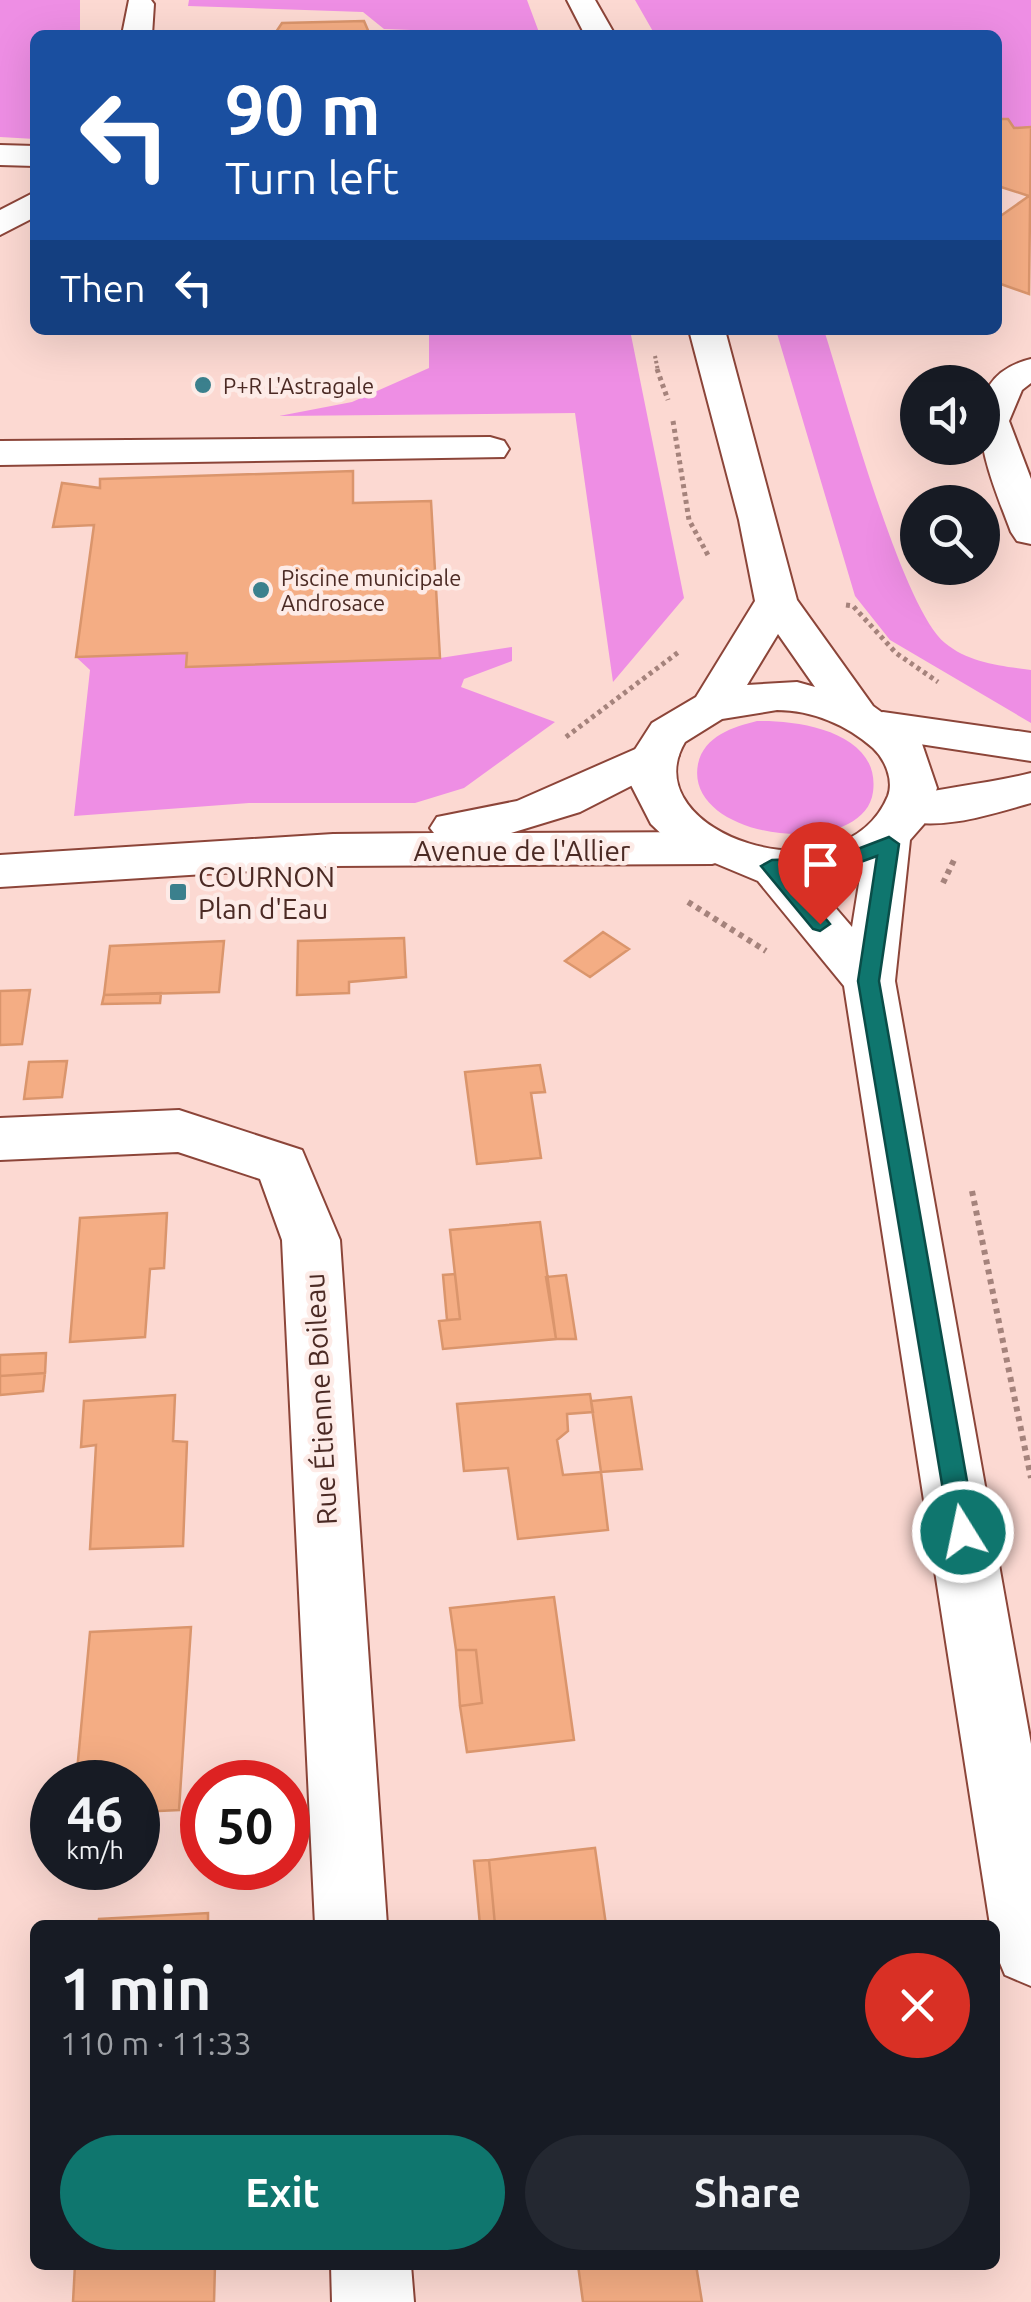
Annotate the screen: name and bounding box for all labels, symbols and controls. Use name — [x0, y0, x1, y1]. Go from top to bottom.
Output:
icon: left — [60, 70, 190, 200]
text: 90 m — [225, 70, 381, 148]
text: Turn left — [225, 152, 399, 203]
icon: left — [166, 260, 221, 315]
text: Then — [60, 267, 146, 309]
map controls — [900, 365, 1000, 585]
button: sound — [900, 365, 1000, 465]
place label: P+R L'Astragale — [223, 373, 374, 398]
marker: P+R L'Astragale — [192, 374, 214, 396]
button: search — [900, 485, 1000, 585]
place label: Piscine municipale Androsace — [281, 565, 462, 615]
marker: Piscine municipale Androsace — [250, 579, 272, 601]
pin — [778, 822, 863, 925]
street label: Avenue de l'Allier — [413, 835, 631, 866]
icon: arrive — [793, 837, 848, 892]
place label: COURNON Plan d'Eau — [198, 861, 335, 924]
marker: COURNON Plan d'Eau — [167, 881, 189, 903]
street label: Rue Étienne Boileau — [297, 1272, 342, 1526]
position arrow — [911, 1480, 1015, 1584]
speed limit sign: 50 — [180, 1760, 310, 1890]
text: 46 — [67, 1785, 123, 1841]
text: km/h — [66, 1836, 124, 1864]
button: close — [865, 1953, 970, 2058]
text: 1 min — [60, 1954, 212, 2021]
text: 110 m · 11:33 — [60, 2025, 252, 2061]
button: Exit — [60, 2135, 505, 2250]
button: Share — [525, 2135, 970, 2250]

